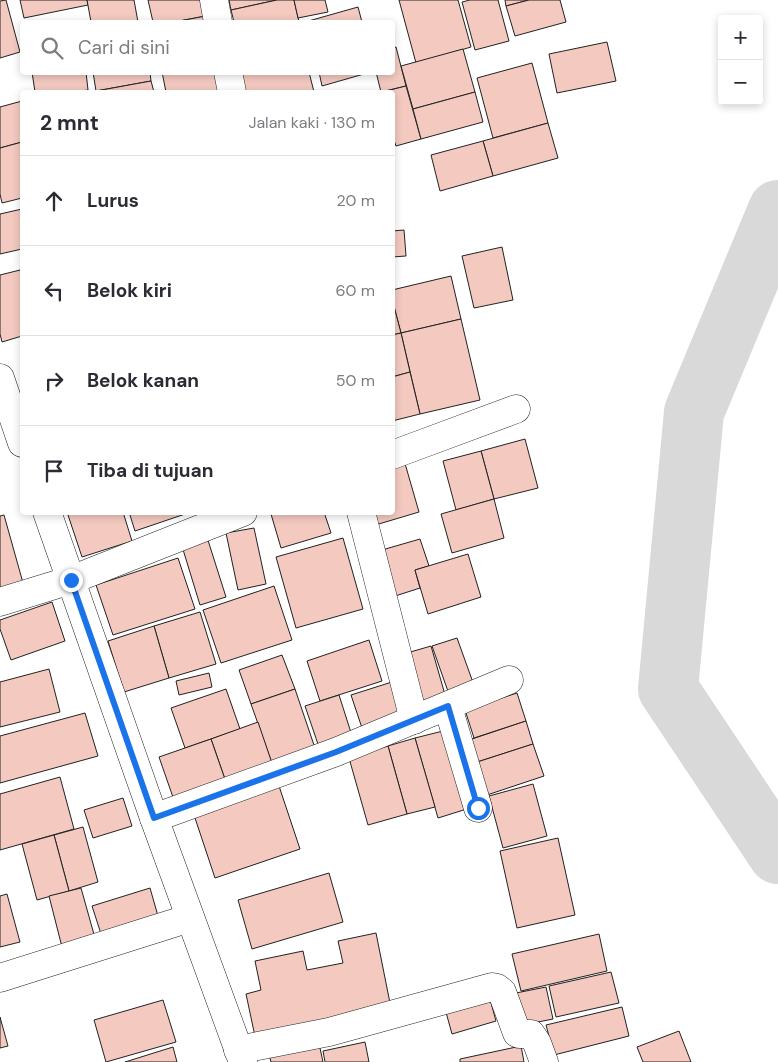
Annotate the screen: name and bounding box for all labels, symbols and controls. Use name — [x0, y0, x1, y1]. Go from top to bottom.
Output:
map controls — [718, 15, 763, 105]
button: + — [718, 15, 763, 60]
search box — [20, 20, 395, 75]
icon: search — [38, 34, 66, 62]
text: Cari di sini — [78, 35, 170, 60]
button: − — [718, 60, 763, 105]
text: 2 mnt — [40, 109, 99, 137]
text: Jalan kaki · 130 m — [248, 112, 375, 133]
icon: ahead — [40, 187, 68, 215]
text: Lurus — [87, 188, 139, 213]
text: 20 m — [336, 190, 375, 211]
icon: left — [40, 277, 68, 305]
text: Belok kiri — [87, 278, 172, 303]
text: 60 m — [335, 280, 375, 301]
icon: right — [40, 367, 68, 395]
text: Belok kanan — [87, 368, 199, 393]
text: 50 m — [336, 370, 375, 391]
icon: arrive — [40, 457, 68, 485]
text: Tiba di tujuan — [87, 458, 213, 483]
route end — [60, 569, 83, 592]
route start — [467, 797, 490, 820]

